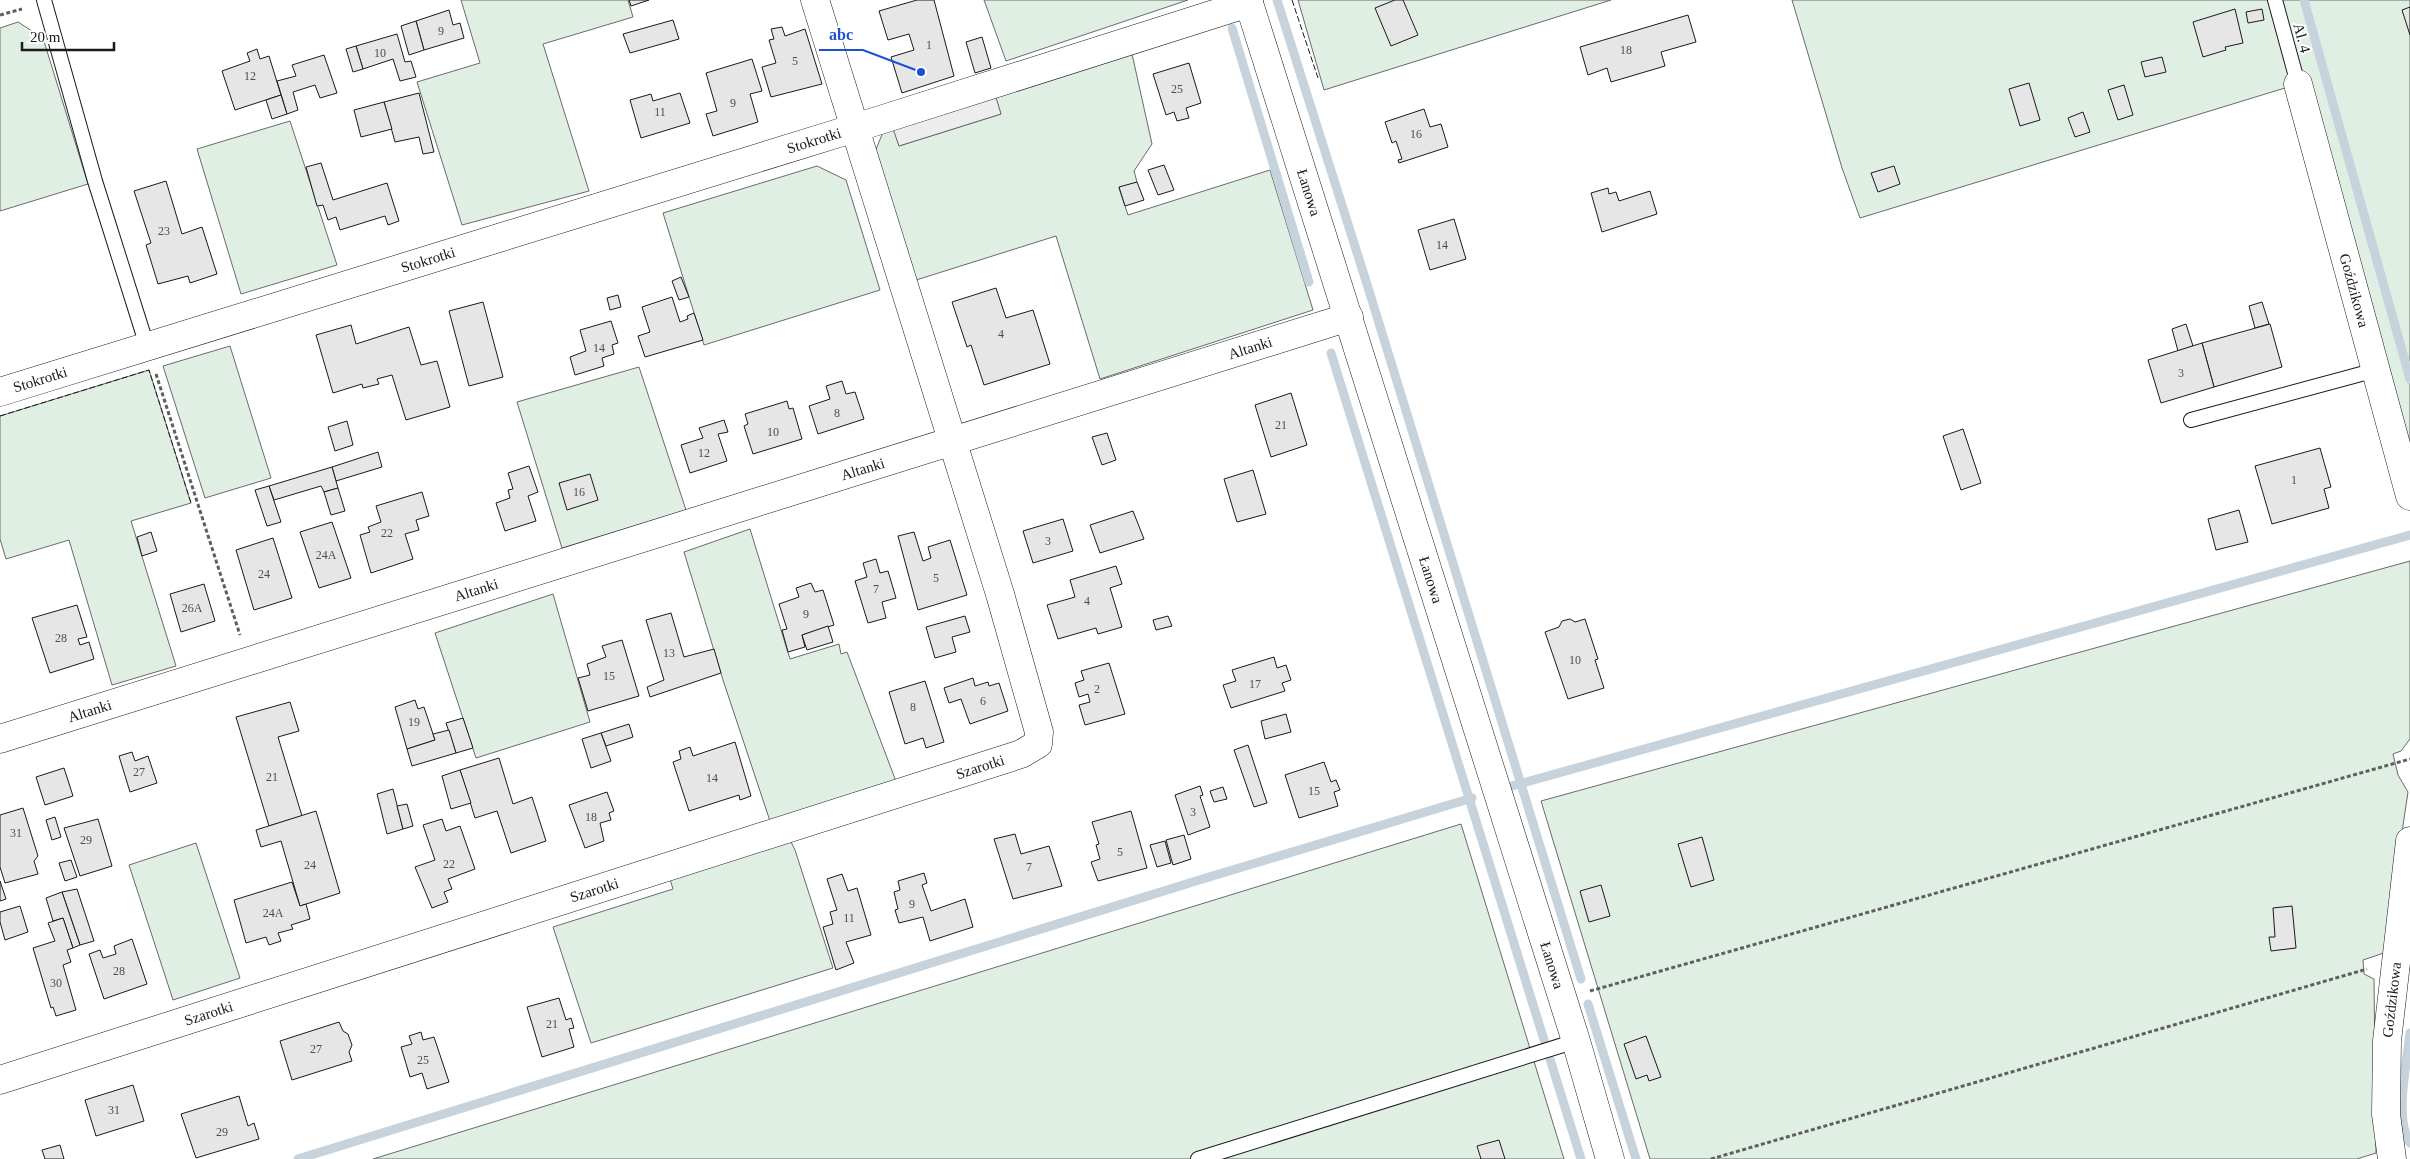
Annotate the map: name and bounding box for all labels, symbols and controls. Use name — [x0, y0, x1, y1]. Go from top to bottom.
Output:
callout: abc — [819, 19, 863, 50]
scale bar — [22, 20, 115, 52]
street label: Al. 4 — [2290, 21, 2314, 55]
house number: 9 — [438, 24, 444, 38]
text: abc — [829, 26, 853, 43]
text: 20 m — [30, 29, 61, 45]
house number: 1 — [926, 38, 932, 52]
house number: 18 — [1620, 43, 1632, 57]
house number: 10 — [374, 46, 386, 60]
house number: 5 — [792, 54, 798, 68]
house number: 12 — [244, 69, 256, 83]
house number: 25 — [1171, 82, 1183, 96]
house number: 9 — [730, 96, 736, 110]
house number: 11 — [654, 105, 666, 119]
street label: Stokrotki — [785, 125, 843, 157]
house number: 16 — [1410, 127, 1422, 141]
street label: Łanowa — [1294, 167, 1324, 218]
house number: 23 — [158, 224, 170, 238]
house number: 14 — [1436, 238, 1448, 252]
street label: Stokrotki — [399, 244, 457, 276]
street label: Goździkowa — [2336, 252, 2372, 330]
house number: 4 — [998, 327, 1004, 341]
street label: Altanki — [1226, 334, 1274, 362]
house number: 14 — [593, 341, 605, 355]
street label: Stokrotki — [11, 364, 69, 395]
house number: 3 — [2178, 366, 2184, 380]
house number: 8 — [834, 406, 840, 420]
house number: 21 — [1275, 418, 1287, 432]
house number: 10 — [767, 425, 779, 439]
house number: 12 — [698, 446, 710, 460]
street label: Altanki — [839, 455, 887, 483]
house number: 1 — [2291, 473, 2297, 487]
house number: 16 — [573, 485, 585, 499]
house number: 22 — [381, 526, 393, 540]
house number: 3 — [1045, 534, 1051, 548]
house number: 24A — [316, 548, 337, 562]
street label: Łanowa — [1416, 554, 1446, 606]
house number: 24 — [258, 567, 270, 581]
house number: 5 — [933, 571, 939, 585]
street label: Altanki — [452, 576, 500, 604]
house number: 7 — [873, 582, 879, 596]
house number: 4 — [1084, 594, 1090, 608]
house number: 26A — [182, 601, 203, 615]
house number: 9 — [803, 607, 809, 621]
house number: 28 — [55, 631, 67, 645]
house number: 13 — [663, 646, 675, 660]
house number: 10 — [1569, 653, 1581, 667]
house number: 15 — [603, 669, 615, 683]
house number: 17 — [1249, 677, 1261, 691]
house number: 2 — [1094, 682, 1100, 696]
house number: 6 — [980, 694, 986, 708]
street label: Altanki — [66, 697, 114, 725]
house number: 8 — [910, 700, 916, 714]
house number: 19 — [408, 715, 420, 729]
street label: Szarotki — [954, 752, 1007, 782]
house number: 27 — [133, 765, 145, 779]
house number: 21 — [266, 770, 278, 784]
house number: 14 — [706, 771, 718, 785]
house number: 15 — [1308, 784, 1320, 798]
house number: 3 — [1190, 805, 1196, 819]
house number: 18 — [585, 810, 597, 824]
house number: 31 — [10, 826, 22, 840]
house number: 29 — [80, 833, 92, 847]
house number: 5 — [1117, 845, 1123, 859]
house number: 22 — [443, 857, 455, 871]
house number: 24 — [304, 858, 316, 872]
house number: 7 — [1026, 860, 1032, 874]
street label: Szarotki — [568, 875, 621, 905]
house number: 9 — [909, 897, 915, 911]
house number: 24A — [263, 906, 284, 920]
house number: 11 — [843, 911, 855, 925]
street label: Łanowa — [1537, 940, 1567, 991]
street label: Goździkowa — [2379, 961, 2404, 1038]
house number: 28 — [113, 964, 125, 978]
house number: 30 — [50, 976, 62, 990]
street label: Szarotki — [182, 998, 235, 1029]
house number: 21 — [546, 1017, 558, 1031]
house number: 27 — [310, 1042, 322, 1056]
house number: 25 — [417, 1053, 429, 1067]
house number: 31 — [108, 1103, 120, 1117]
house number: 29 — [216, 1125, 228, 1139]

